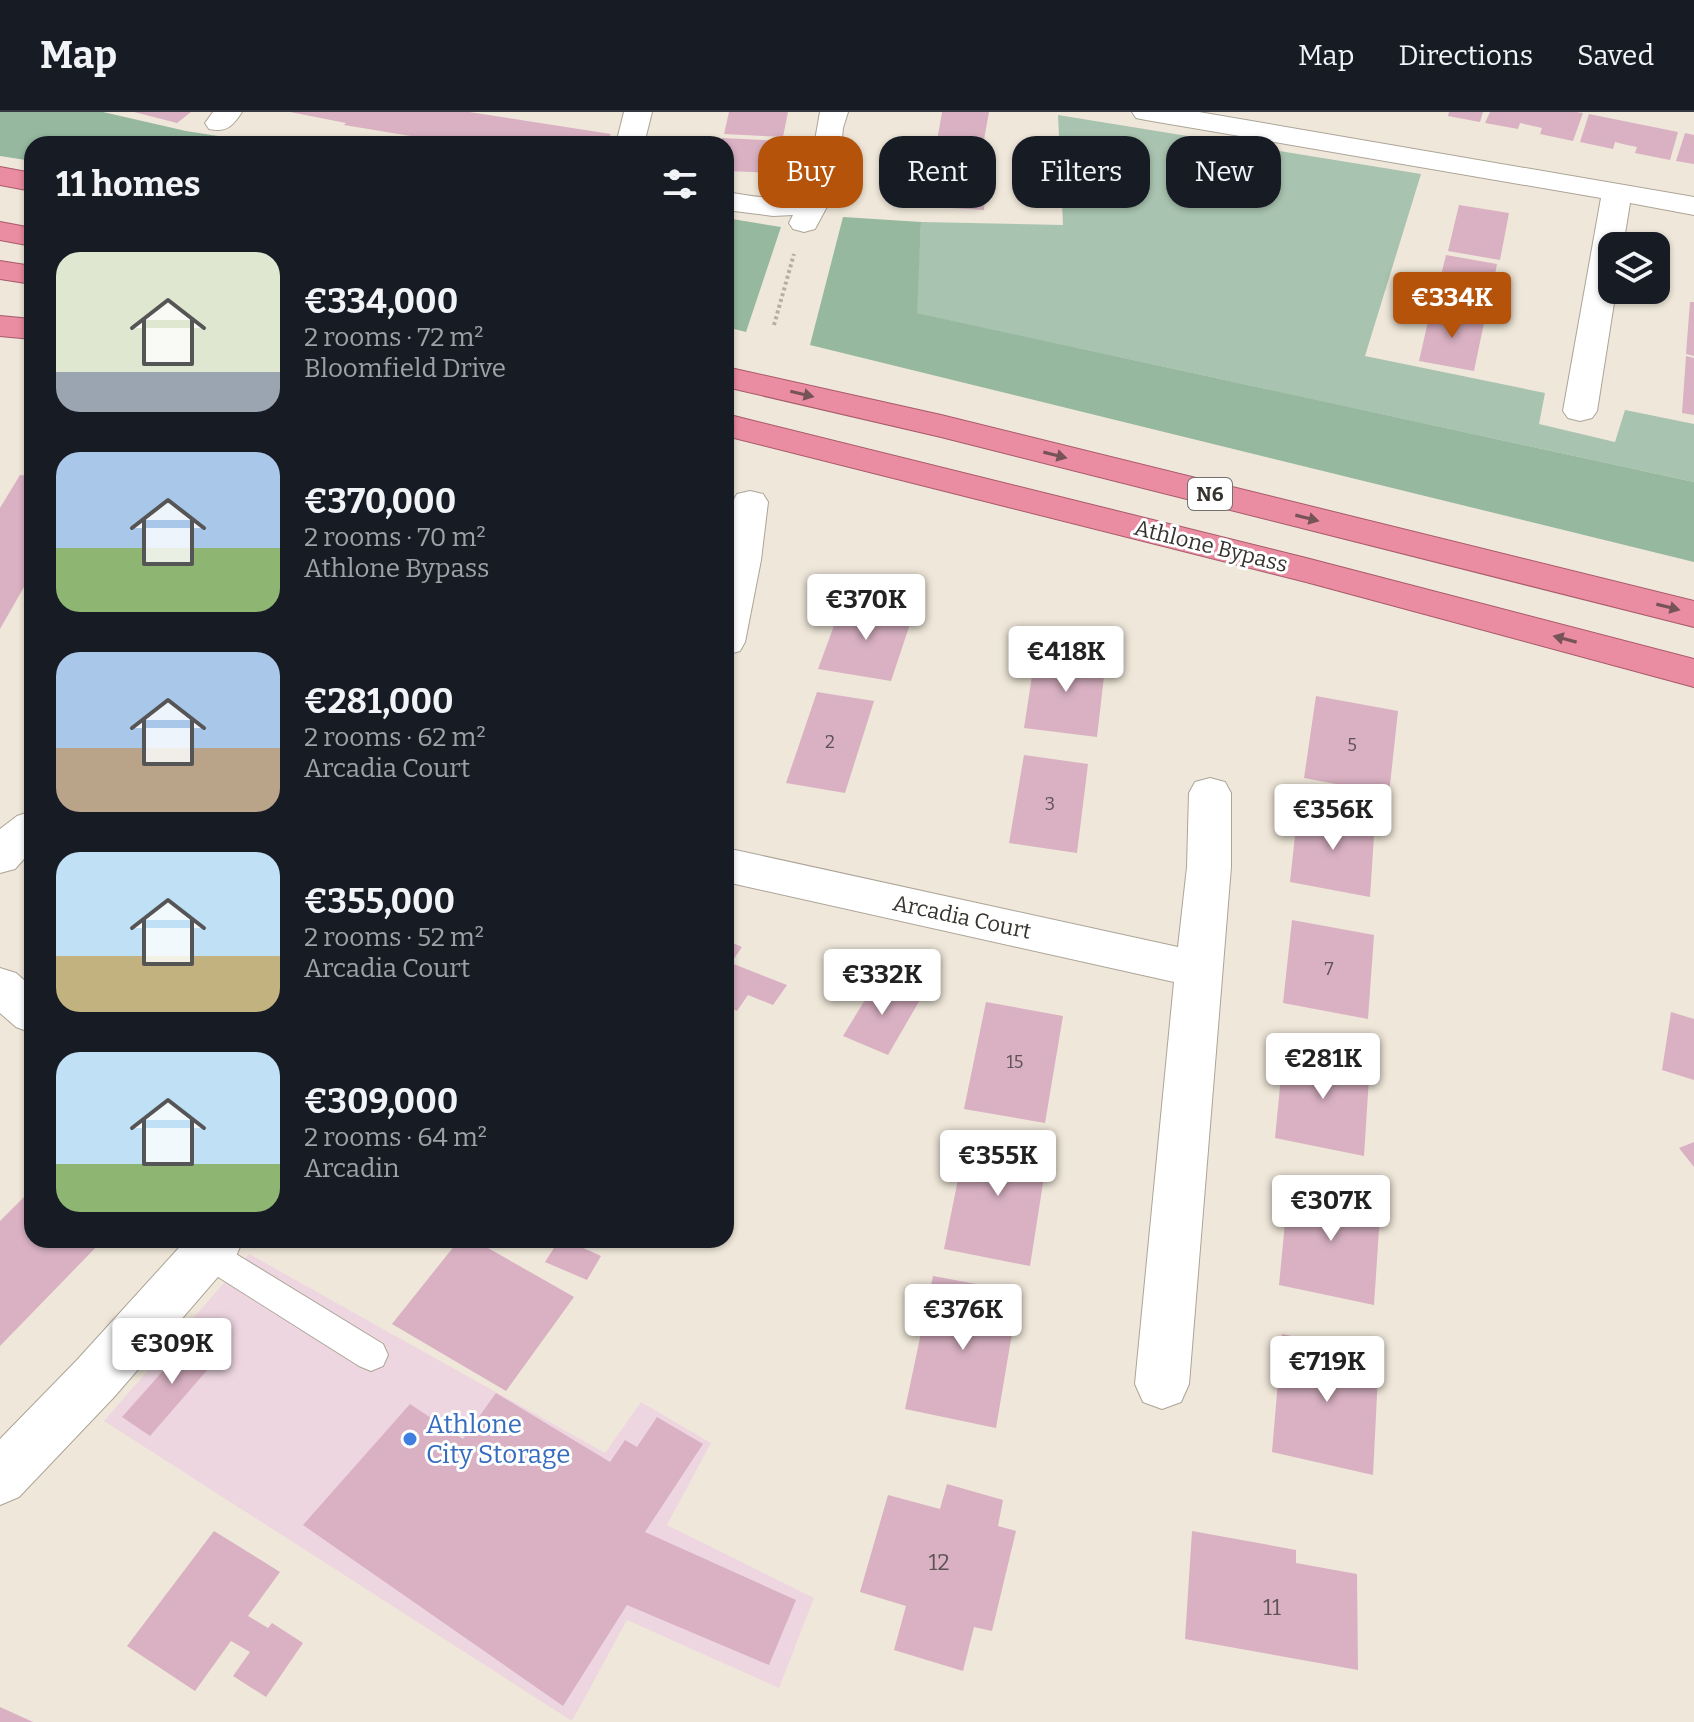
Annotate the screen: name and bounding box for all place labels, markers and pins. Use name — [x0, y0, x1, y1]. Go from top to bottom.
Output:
pin: €334K — [1396, 272, 1508, 340]
pin: €370K — [810, 574, 922, 642]
pin: €418K — [1010, 626, 1122, 694]
pin: €356K — [1277, 784, 1389, 852]
pin: €332K — [826, 949, 938, 1017]
pin: €281K — [1267, 1033, 1379, 1101]
pin: €355K — [942, 1130, 1054, 1198]
pin: €307K — [1275, 1175, 1387, 1243]
pin: €376K — [907, 1284, 1019, 1352]
pin: €309K — [116, 1318, 228, 1386]
pin: €719K — [1271, 1336, 1383, 1404]
place label: Athlone City Storage — [426, 1409, 570, 1470]
marker: Athlone City Storage — [401, 1430, 419, 1448]

